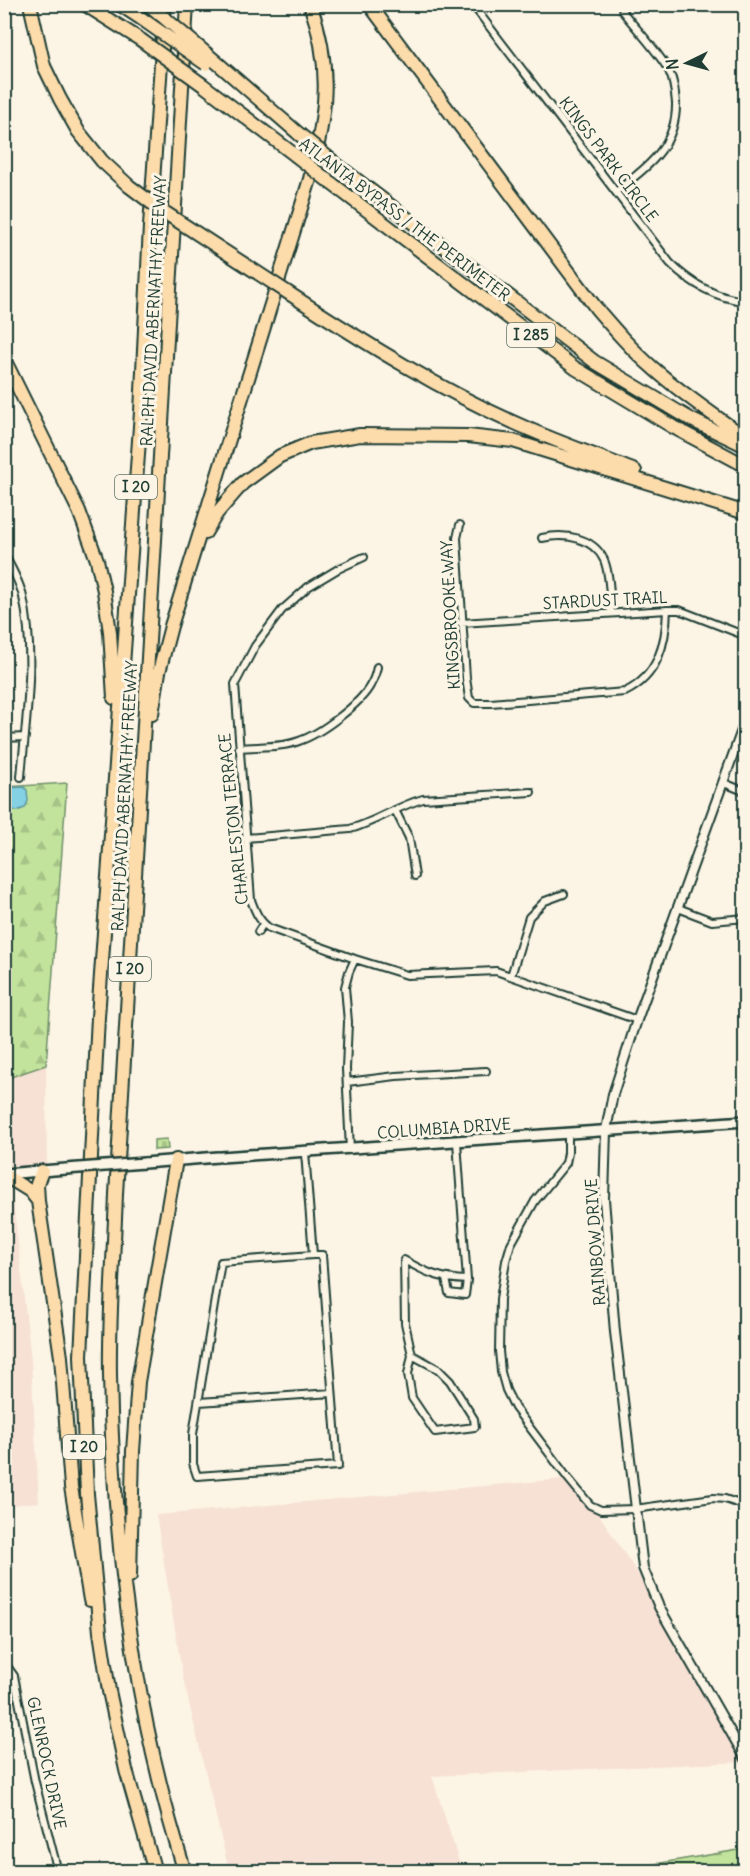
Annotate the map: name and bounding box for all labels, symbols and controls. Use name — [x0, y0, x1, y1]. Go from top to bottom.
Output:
north arrow — [657, 33, 717, 93]
text: N — [662, 58, 683, 71]
street label: KINGS PARK CIRCLE — [555, 92, 663, 226]
street label: ATLANTA BYPASS / THE PERIMETER — [296, 133, 514, 305]
street label: RALPH DAVID ABERNATHY FREEWAY — [136, 175, 170, 447]
road number: I 285 — [507, 323, 555, 347]
road number: I 20 — [115, 475, 157, 499]
street label: KINGSBROOKE WAY — [436, 540, 464, 690]
street label: STARDUST TRAIL — [542, 587, 668, 613]
street label: RALPH DAVID ABERNATHY FREEWAY — [107, 660, 141, 932]
street label: CHARLESTON TERRACE — [214, 732, 252, 906]
road number: I 20 — [109, 957, 151, 981]
street label: COLUMBIA DRIVE — [376, 1113, 512, 1143]
street label: RAINBOW DRIVE — [581, 1178, 609, 1306]
road number: I 20 — [63, 1435, 105, 1459]
street label: GLENROCK DRIVE — [23, 1695, 71, 1831]

